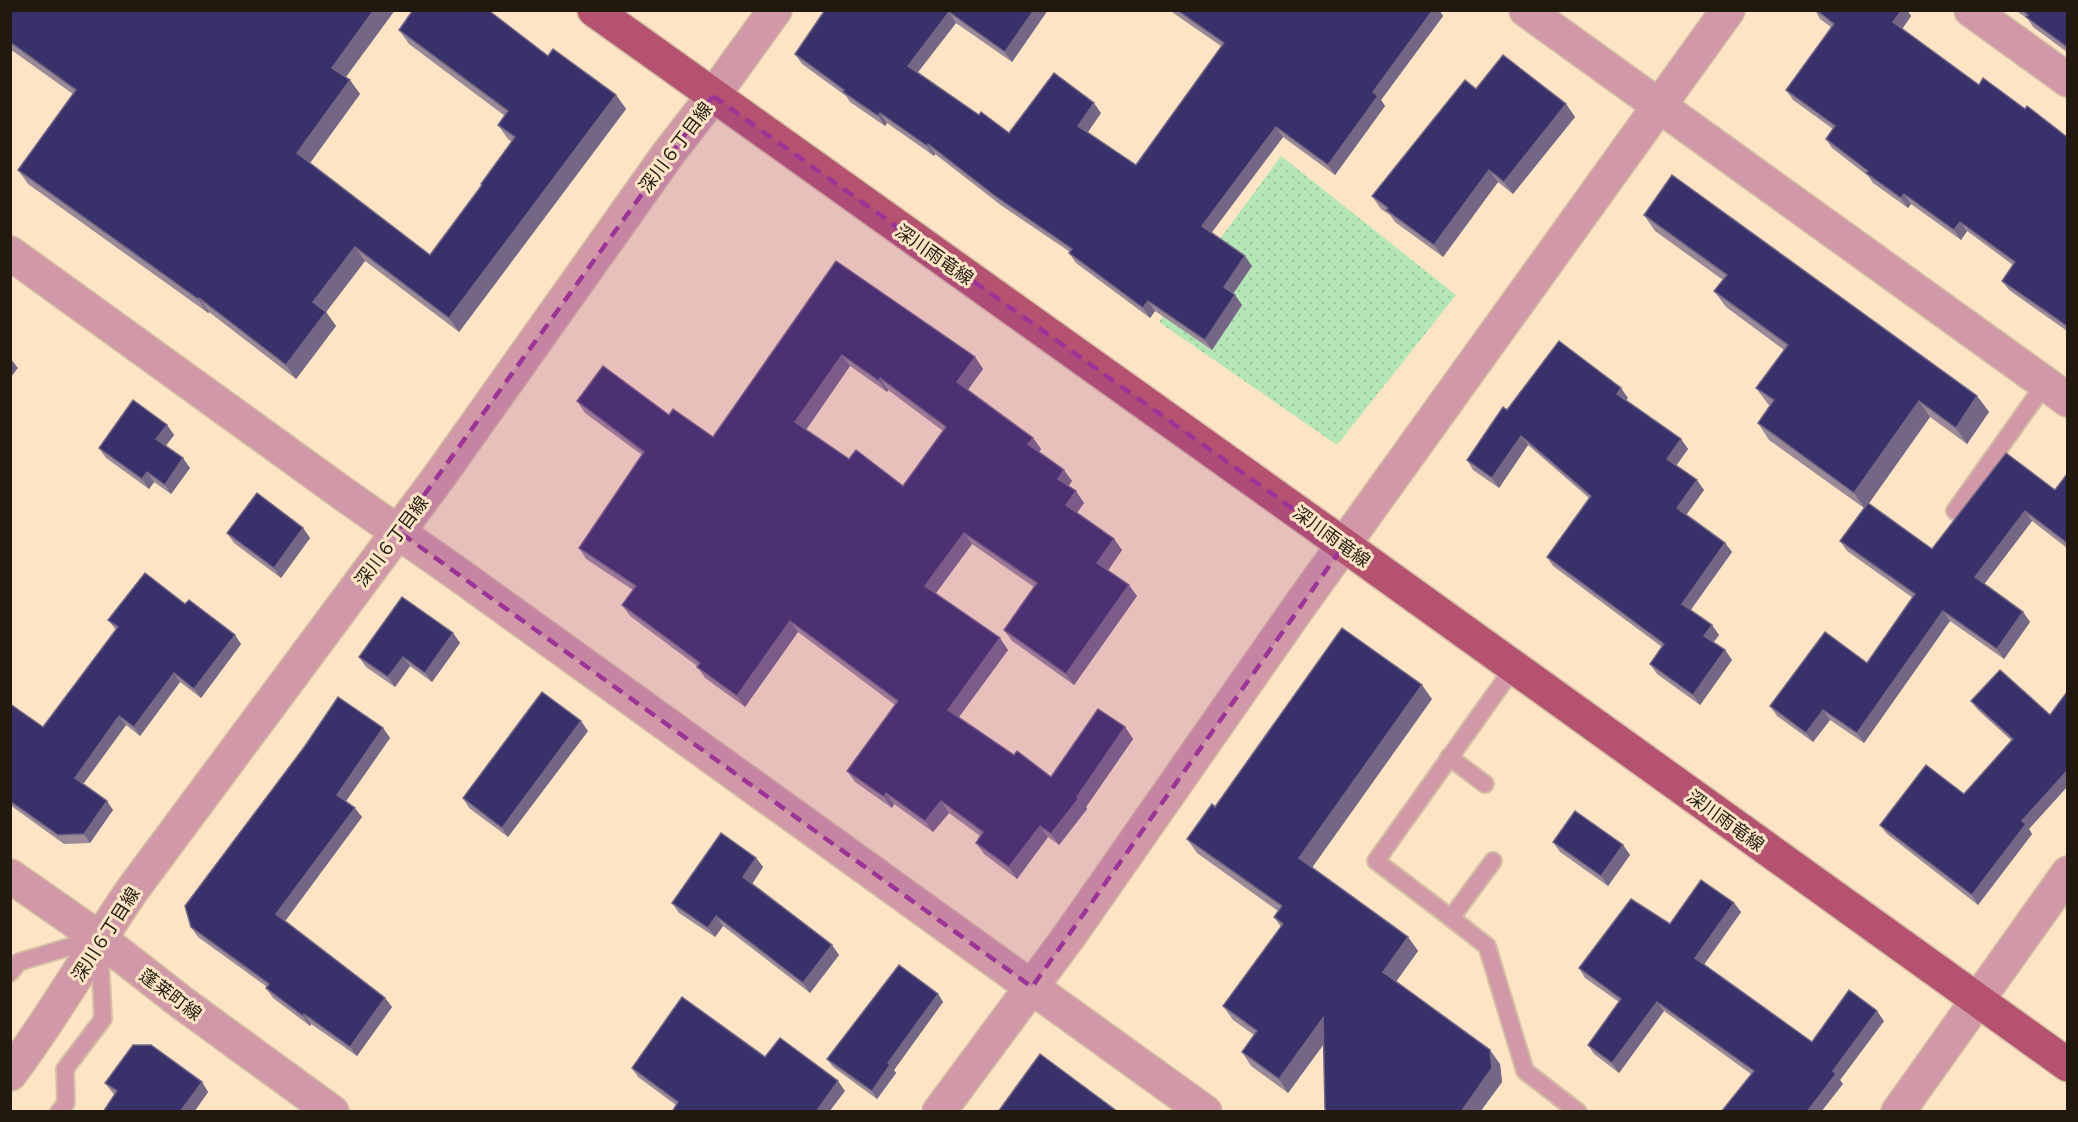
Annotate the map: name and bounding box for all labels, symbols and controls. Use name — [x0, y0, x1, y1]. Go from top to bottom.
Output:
street label: 深川６丁目線 — [634, 97, 716, 197]
street label: 深川雨竜線 — [892, 219, 978, 289]
street label: 深川６丁目線 — [350, 491, 432, 591]
street label: 深川雨竜線 — [1289, 501, 1375, 571]
street label: 深川雨竜線 — [1683, 785, 1769, 855]
street label: 深川６丁目線 — [66, 883, 144, 985]
street label: 蓬莱町線 — [136, 964, 206, 1024]

